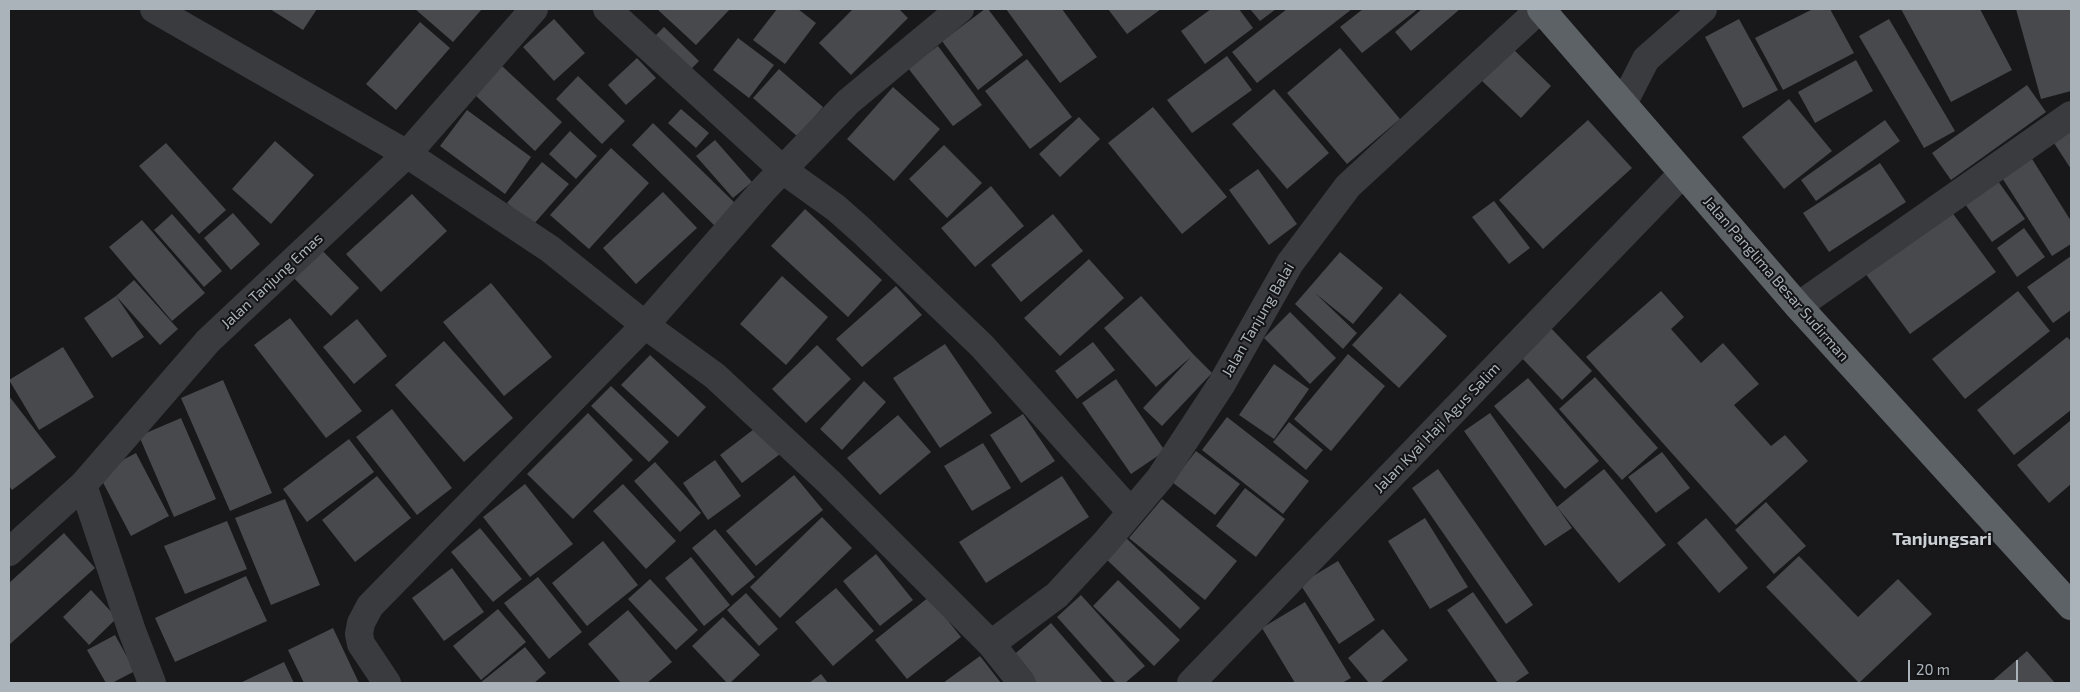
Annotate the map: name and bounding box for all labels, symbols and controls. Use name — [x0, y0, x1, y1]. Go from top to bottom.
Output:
street label: Jalan Panglima Besar Sudirman — [1699, 193, 1853, 365]
street label: Jalan Tanjung Emas — [217, 229, 327, 333]
street label: Jalan Tanjung Balai — [1218, 260, 1298, 380]
street label: Jalan Kyai Haji Agus Salim — [1370, 359, 1504, 497]
district label: Tanjungsari — [1892, 528, 1992, 550]
scale bar — [1910, 650, 2020, 682]
text: 20 m — [1916, 660, 1950, 678]

